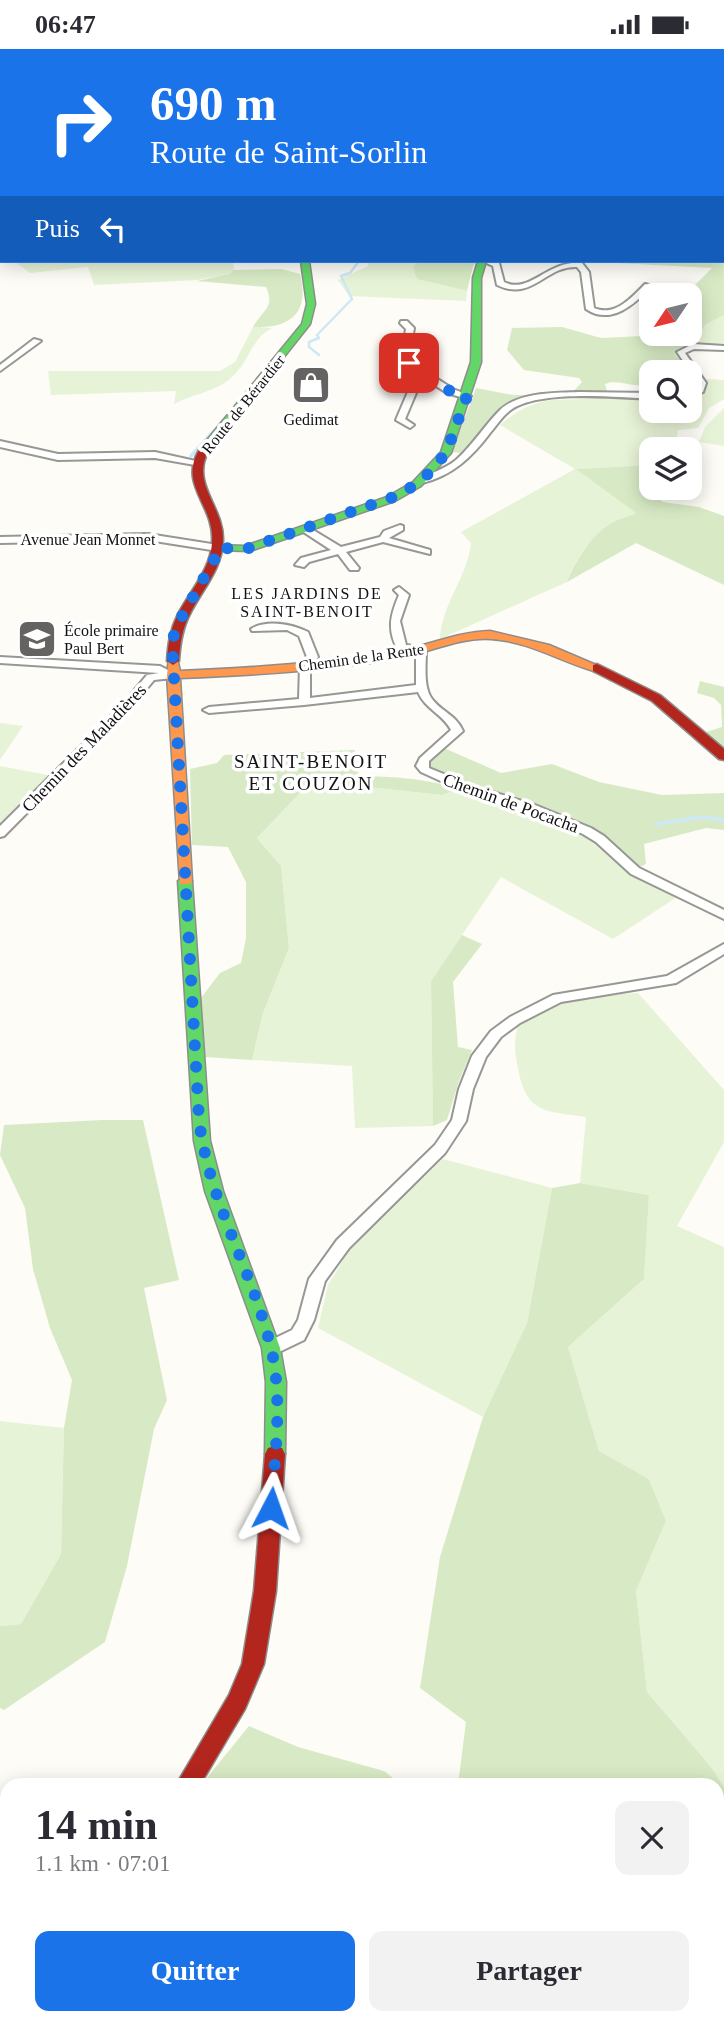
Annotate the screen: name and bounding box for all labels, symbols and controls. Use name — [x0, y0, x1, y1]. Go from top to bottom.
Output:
text: 06:47 — [35, 10, 96, 39]
text: 690 m — [150, 76, 277, 131]
icon: right — [35, 77, 126, 168]
text: Route de Saint-Sorlin — [150, 134, 427, 170]
icon: left — [94, 210, 132, 248]
text: Puis — [35, 214, 80, 243]
north arrow — [639, 283, 702, 347]
map controls — [639, 283, 702, 500]
pin — [379, 333, 439, 393]
icon: arrive — [390, 344, 428, 382]
street label: Route de Bérardier — [198, 351, 289, 457]
button: search — [639, 360, 702, 423]
shop icon: Gedimat — [290, 364, 332, 406]
place label: Gedimat — [283, 411, 339, 428]
button: layers — [639, 437, 702, 500]
street label: Avenue Jean Monnet — [21, 531, 156, 548]
district label: LES JARDINS DE SAINT-BENOIT — [231, 585, 383, 620]
school or university icon: École primaire Paul Bert — [16, 618, 58, 660]
place label: École primaire Paul Bert — [64, 621, 159, 657]
street label: Chemin de la Rente — [297, 640, 425, 675]
street label: Chemin des Maladières — [18, 680, 150, 816]
district label: SAINT-BENOIT ET COUZON — [234, 751, 388, 794]
street label: Chemin de Pocacha — [440, 769, 582, 837]
position arrow — [234, 1471, 308, 1545]
button: close — [615, 1801, 689, 1875]
text: 14 min — [35, 1802, 158, 1848]
text: 1.1 km · 07:01 — [35, 1851, 170, 1876]
button: Quitter — [35, 1931, 355, 2011]
button: Partager — [369, 1931, 689, 2011]

